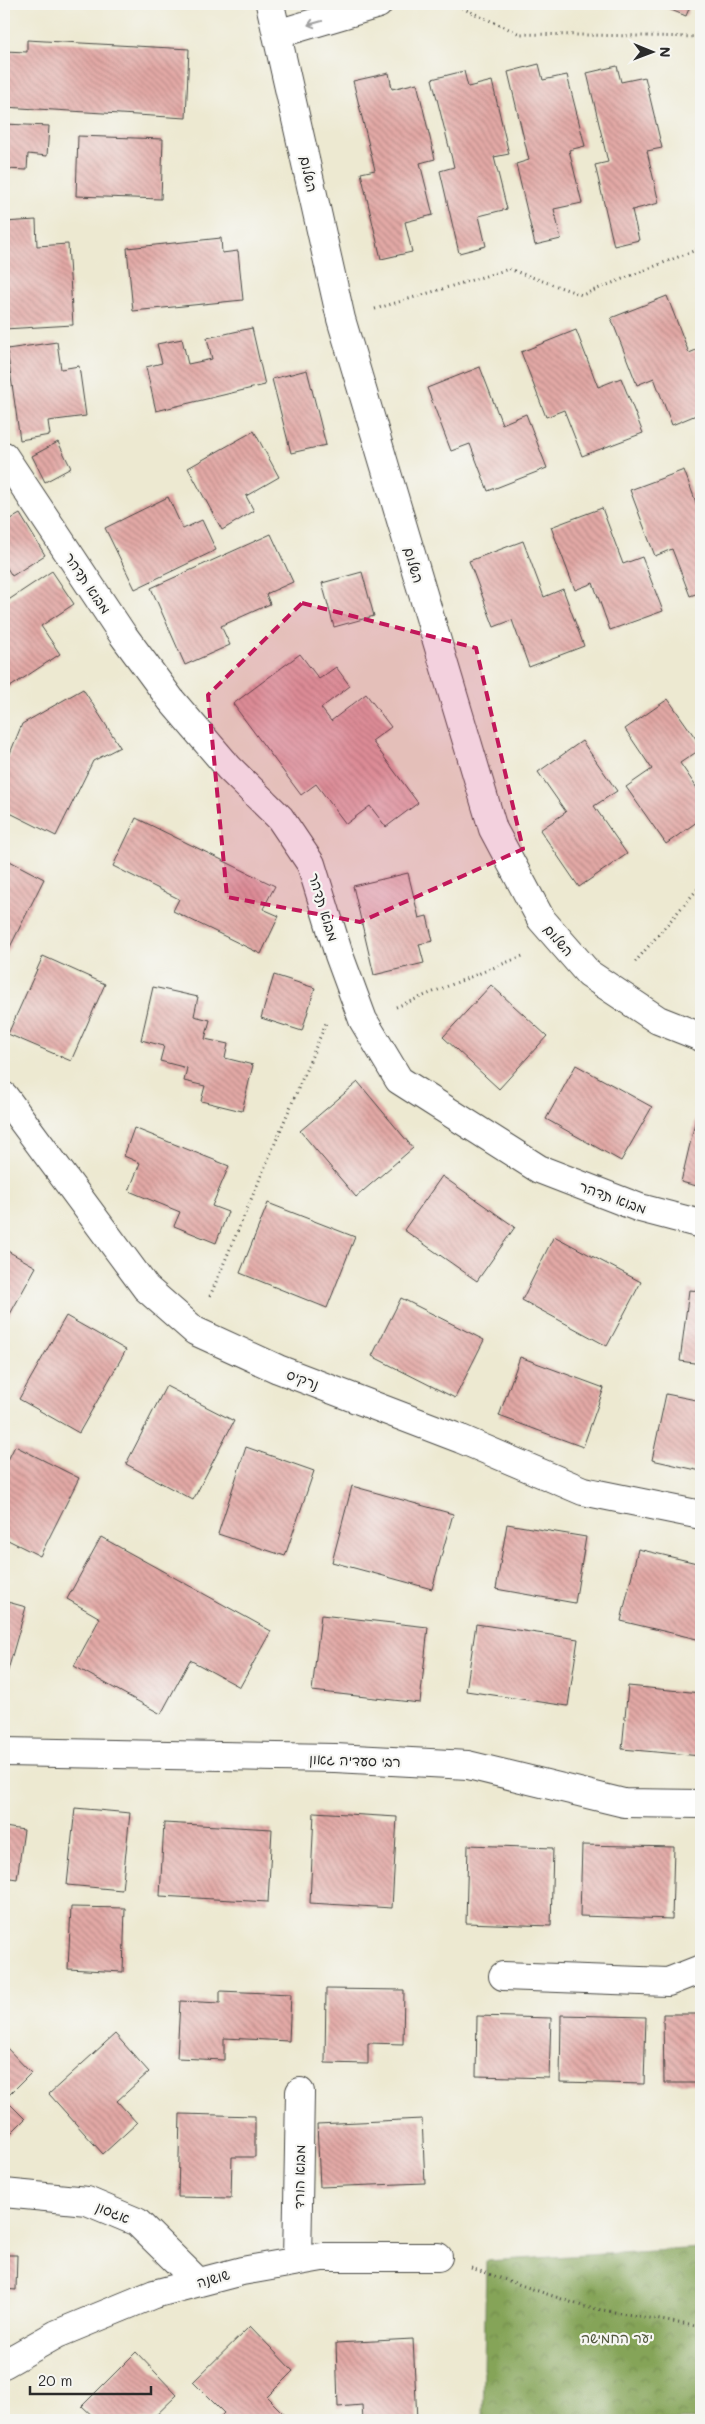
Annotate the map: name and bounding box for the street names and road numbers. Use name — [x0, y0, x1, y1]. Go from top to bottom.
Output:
street label: השלום — [296, 154, 322, 194]
street label: השלום — [400, 545, 428, 585]
street label: מבוא תדהר — [60, 549, 116, 617]
street label: מבוא תדהר — [305, 871, 343, 943]
street label: השלום — [540, 920, 578, 960]
street label: מבוא תדהר — [577, 1176, 649, 1218]
street label: נרקיס — [284, 1364, 322, 1394]
street label: רבי סעדיה גאון — [309, 1749, 401, 1771]
street label: מבוא הורד — [289, 2145, 309, 2209]
street label: אגסון — [93, 2197, 133, 2227]
street label: שושנה — [194, 2265, 232, 2291]

